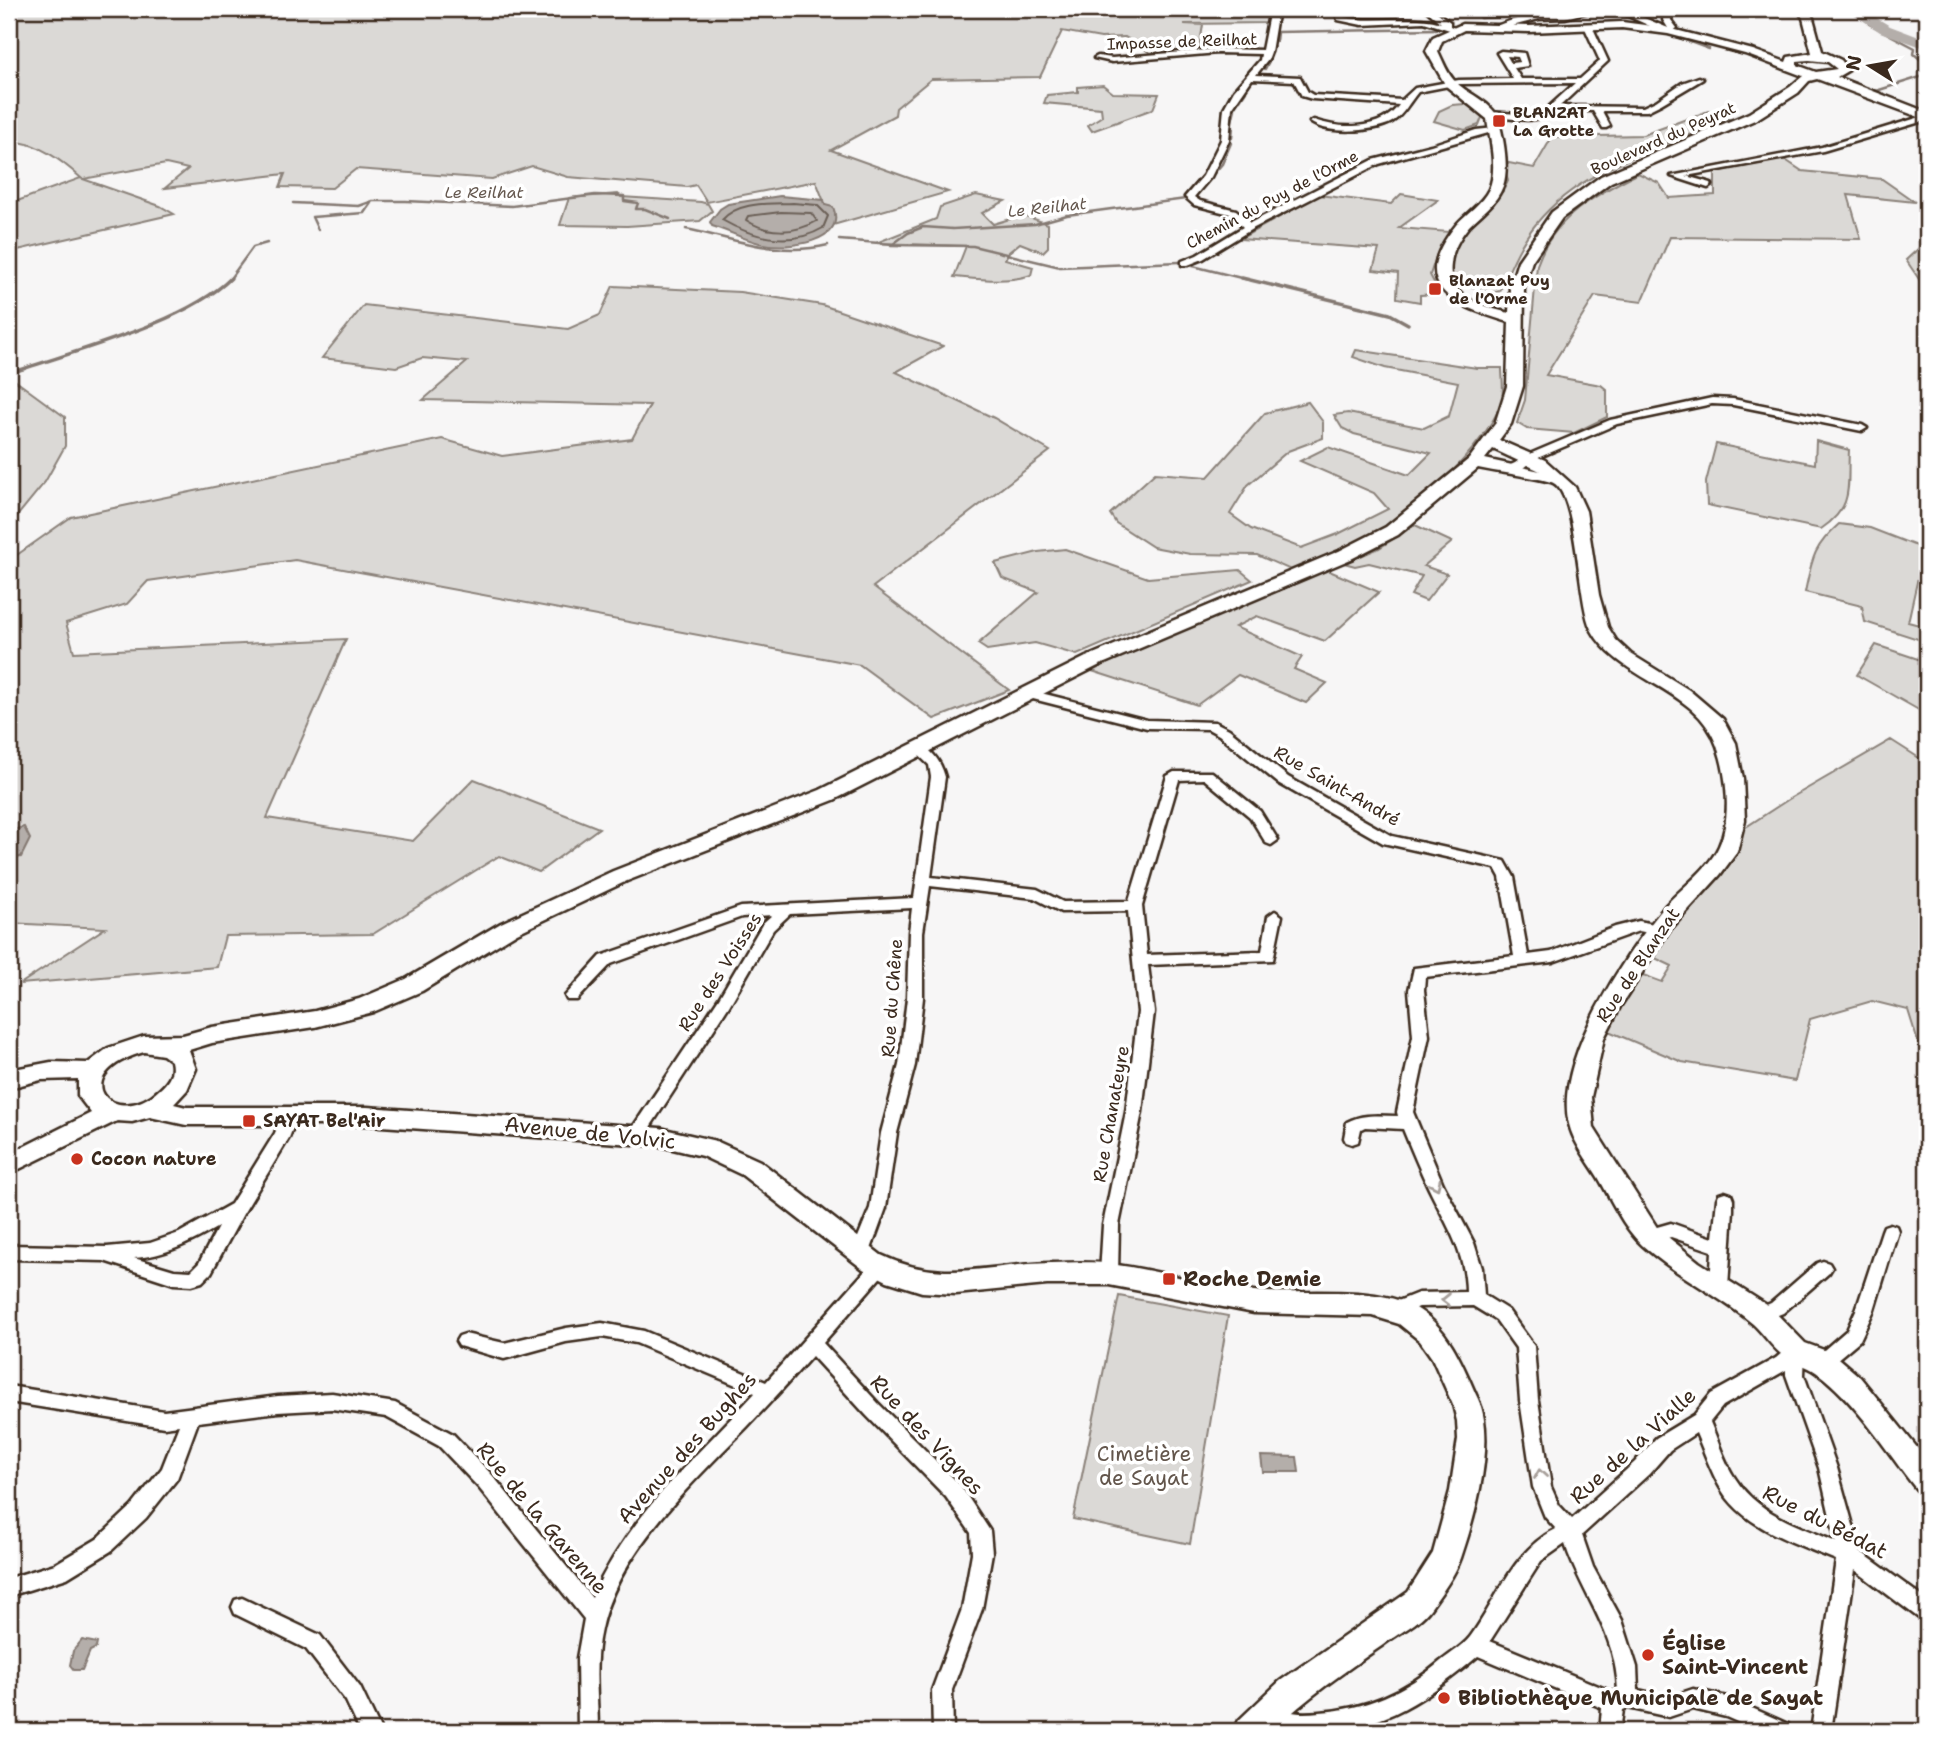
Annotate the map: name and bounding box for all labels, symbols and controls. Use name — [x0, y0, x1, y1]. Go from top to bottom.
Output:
street label: Impasse de Reilhat — [1106, 28, 1258, 55]
north arrow — [1834, 32, 1904, 102]
text: N — [1840, 53, 1868, 73]
street label: Boulevard du Peyrat — [1587, 97, 1739, 180]
place label: BLANZAT La Grotte — [1513, 102, 1595, 141]
marker: BLANZAT La Grotte — [1491, 113, 1507, 129]
street label: Chemin du Puy de l'Orme — [1183, 145, 1362, 254]
water label: Le Reilhat — [444, 182, 524, 203]
water label: Le Reilhat — [1007, 193, 1088, 222]
place label: Blanzat Puy de l'Orme — [1449, 270, 1550, 309]
marker: Blanzat Puy de l'Orme — [1427, 281, 1443, 297]
street label: Rue Saint-André — [1270, 740, 1404, 832]
street label: Rue de Blanzat — [1591, 903, 1685, 1027]
street label: Rue des Voisses — [673, 908, 767, 1036]
street label: Rue du Chêne — [876, 938, 908, 1058]
street label: Rue Chanateyre — [1087, 1044, 1135, 1184]
place label: SAYAT Bel'Air — [263, 1109, 386, 1133]
street label: Avenue de Volvic — [503, 1110, 677, 1156]
marker: SAYAT Bel'Air — [241, 1113, 257, 1129]
place label: Cocon nature — [91, 1147, 217, 1171]
marker: Cocon nature — [69, 1151, 85, 1167]
one-way arrow — [1428, 1178, 1442, 1190]
place label: Roche Demie — [1183, 1265, 1322, 1293]
marker: Roche Demie — [1161, 1271, 1177, 1287]
one-way arrow — [1441, 1293, 1452, 1308]
street label: Avenue des Bughes — [611, 1366, 763, 1530]
street label: Rue des Vignes — [864, 1369, 990, 1501]
street label: Rue de la Vialle — [1564, 1382, 1702, 1510]
street label: Rue de la Garenne — [470, 1436, 614, 1600]
park label: Cimetière de Sayat — [1097, 1440, 1191, 1492]
one-way arrow — [1532, 1468, 1547, 1480]
street label: Rue du Bédat — [1758, 1479, 1892, 1565]
place label: Église Saint-Vincent — [1662, 1628, 1808, 1681]
marker: Église Saint-Vincent — [1640, 1647, 1656, 1663]
place label: Bibliothèque Municipale de Sayat — [1458, 1684, 1823, 1712]
marker: Bibliothèque Municipale de Sayat — [1436, 1690, 1452, 1706]

